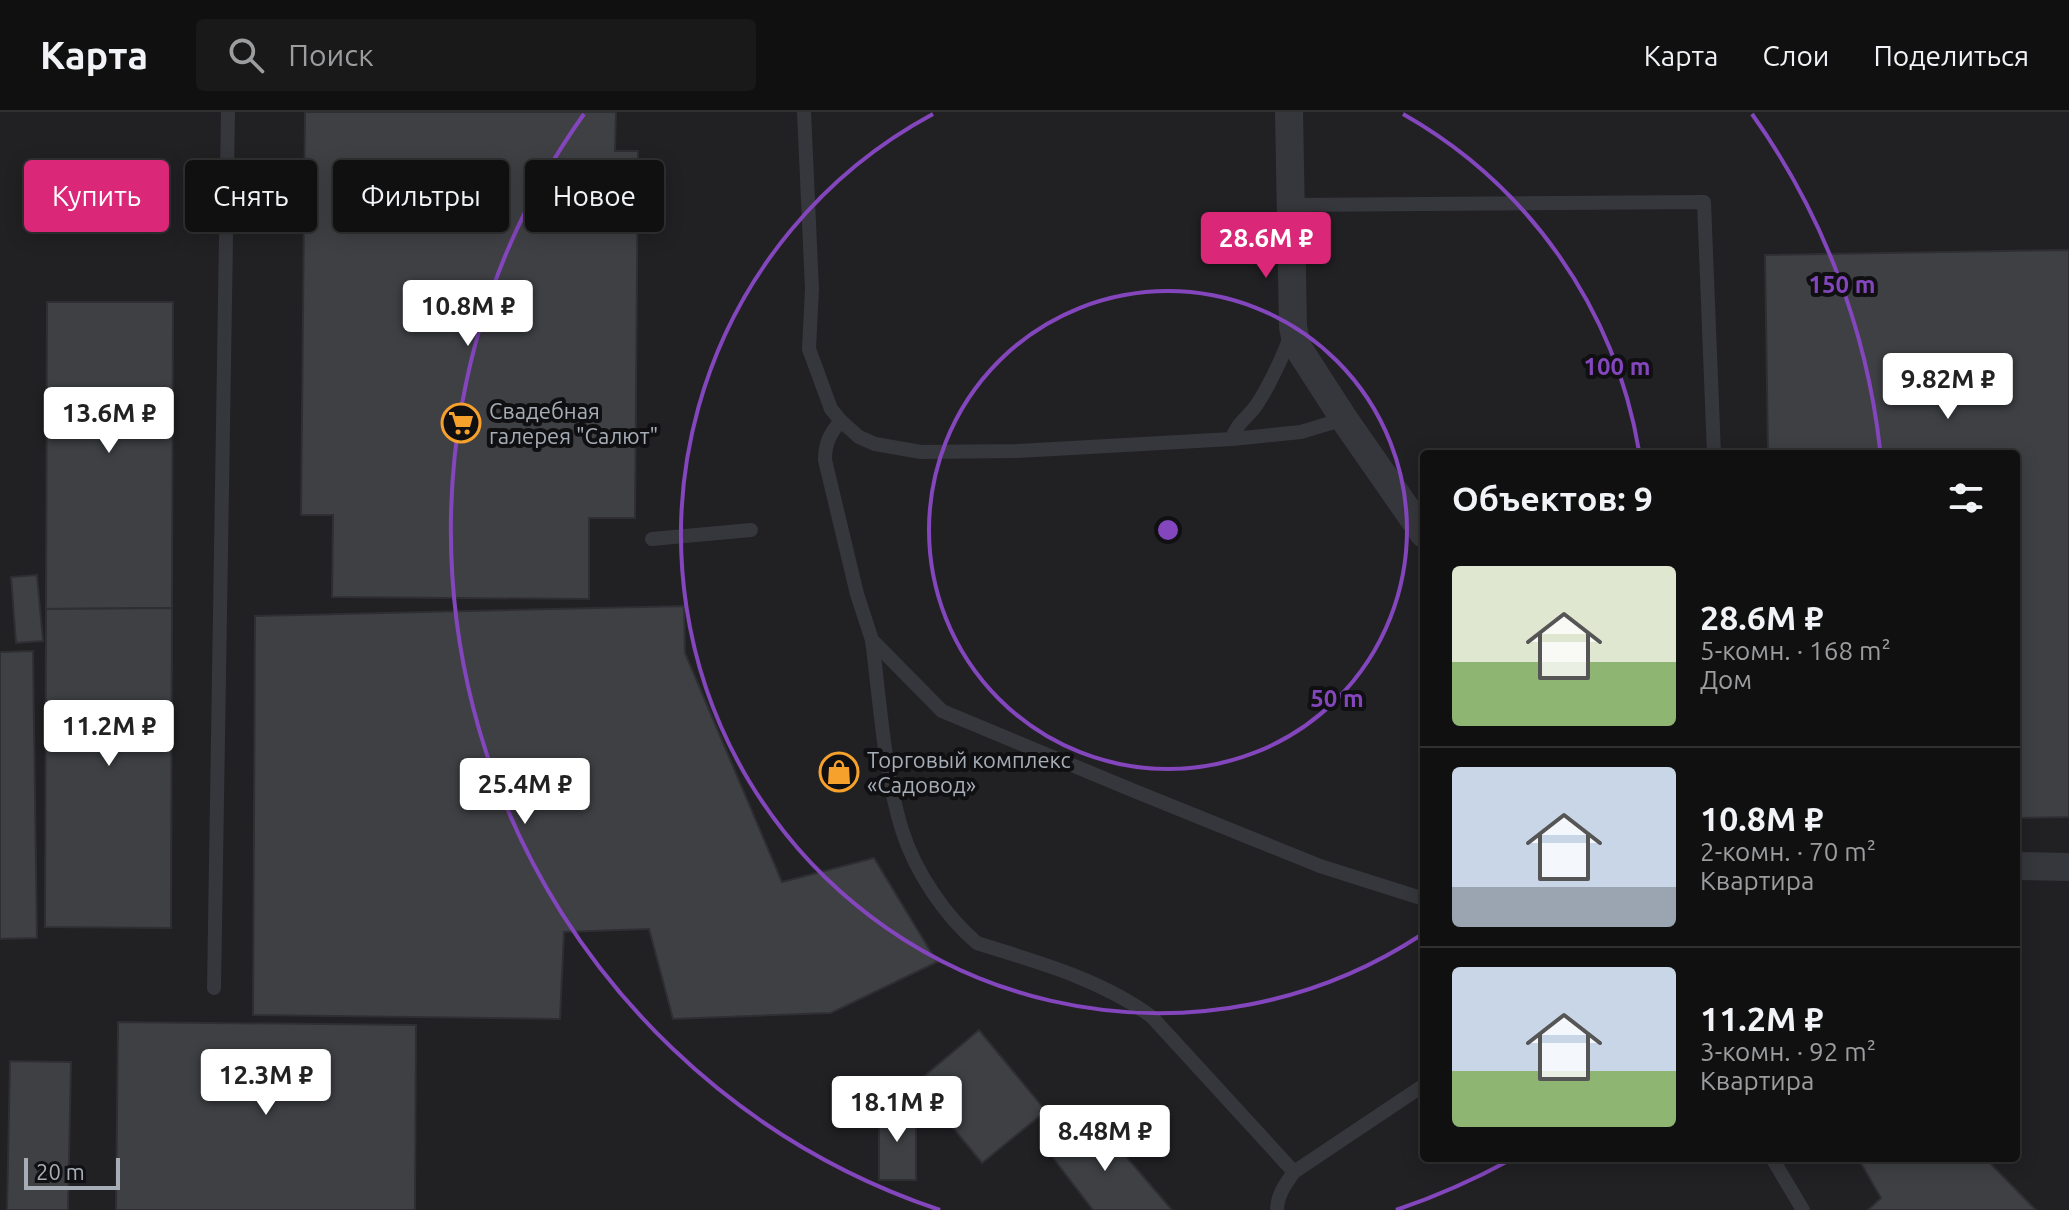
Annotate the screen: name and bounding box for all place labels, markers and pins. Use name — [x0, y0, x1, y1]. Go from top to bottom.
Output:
pin: 28.6M ₽ — [1192, 212, 1340, 280]
pin: 10.8M ₽ — [394, 280, 542, 348]
pin: 9.82M ₽ — [1874, 353, 2022, 421]
pin: 13.6M ₽ — [35, 387, 183, 455]
place label: Свадебная галерея "Салют" — [489, 398, 658, 448]
supermarket icon: Свадебная галерея "Салют" — [440, 402, 482, 444]
centre of rings — [1154, 516, 1182, 544]
pin: 11.2M ₽ — [35, 700, 183, 768]
place label: Торговый комплекс «Садовод» — [867, 747, 1071, 797]
shop icon: Торговый комплекс «Садовод» — [818, 751, 860, 793]
pin: 25.4M ₽ — [451, 758, 599, 826]
pin: 12.3M ₽ — [192, 1049, 340, 1117]
pin: 18.1M ₽ — [823, 1076, 971, 1144]
pin: 8.48M ₽ — [1031, 1105, 1179, 1173]

